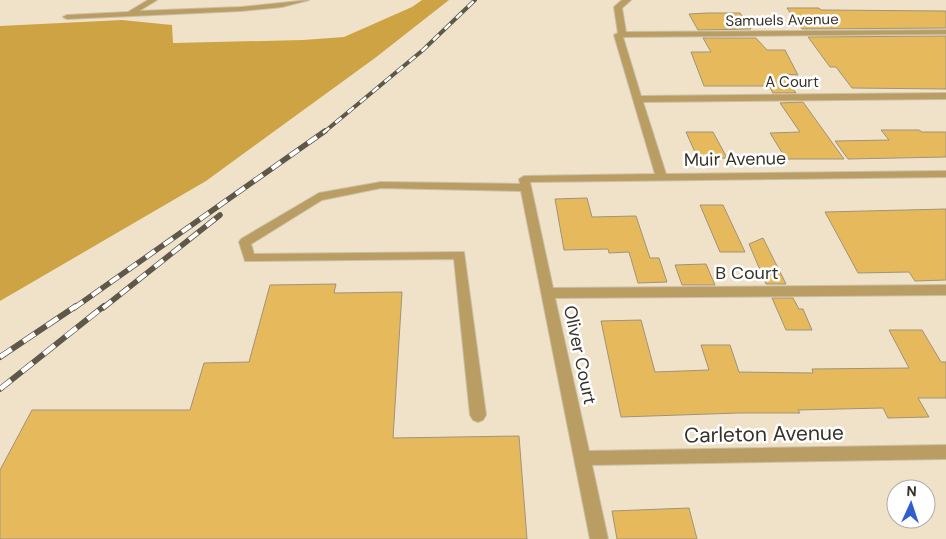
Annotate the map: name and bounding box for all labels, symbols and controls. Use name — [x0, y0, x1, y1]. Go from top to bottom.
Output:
street label: Samuels Avenue — [725, 9, 839, 31]
street label: A Court — [765, 72, 819, 92]
street label: Muir Avenue — [684, 146, 786, 172]
street label: B Court — [715, 261, 779, 285]
street label: Oliver Court — [558, 303, 602, 407]
street label: Carleton Avenue — [684, 419, 844, 449]
north arrow — [886, 479, 936, 529]
text: N — [906, 482, 917, 500]

